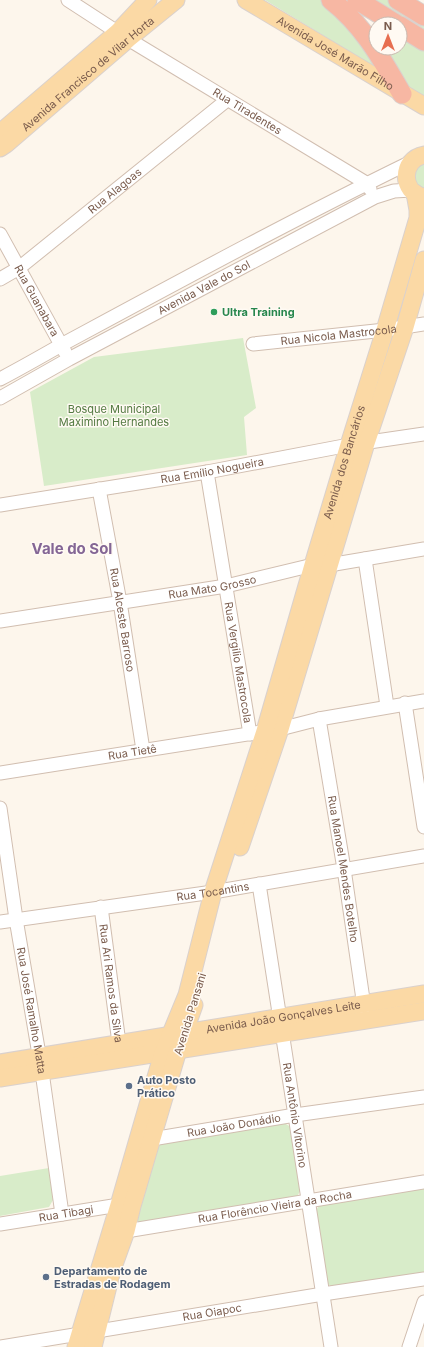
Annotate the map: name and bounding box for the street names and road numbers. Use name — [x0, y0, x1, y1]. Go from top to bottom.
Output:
street label: Avenida José Marão Filho — [274, 13, 397, 94]
street label: Avenida Francisco de Vilar Horta — [19, 14, 157, 134]
street label: Rua Tiradentes — [210, 85, 285, 138]
street label: Rua Alagoas — [85, 165, 144, 216]
street label: Avenida Vale do Sol — [155, 257, 253, 318]
street label: Rua Guanabara — [11, 262, 62, 339]
street label: Rua Nicola Mastrocola — [280, 321, 397, 348]
street label: Avenida dos Bancários — [320, 403, 368, 521]
street label: Rua Emílio Nogueira — [160, 454, 265, 486]
street label: Rua Alceste Barroso — [107, 567, 138, 673]
street label: Rua Mato Grosso — [167, 572, 258, 602]
street label: Rua Vergilio Mastrocola — [221, 601, 255, 724]
street label: Rua Tietê — [107, 741, 158, 763]
street label: Rua Manoel Mendes Botelho — [325, 794, 362, 944]
street label: Rua Tocantins — [176, 879, 250, 904]
street label: Rua Ari Ramos da Silva — [96, 923, 126, 1044]
street label: Rua José Ramalho Matta — [14, 946, 49, 1075]
street label: Avenida Pansani — [171, 971, 209, 1057]
street label: Avenida João Gonçalves Leite — [205, 997, 362, 1036]
street label: Rua Antônio Vitorino — [280, 1062, 310, 1169]
street label: Rua João Donádio — [186, 1110, 282, 1140]
street label: Rua Florêncio Vieira da Rocha — [197, 1187, 353, 1226]
street label: Rua Tibagi — [38, 1202, 94, 1225]
street label: Rua Oiapoc — [182, 1300, 243, 1324]

